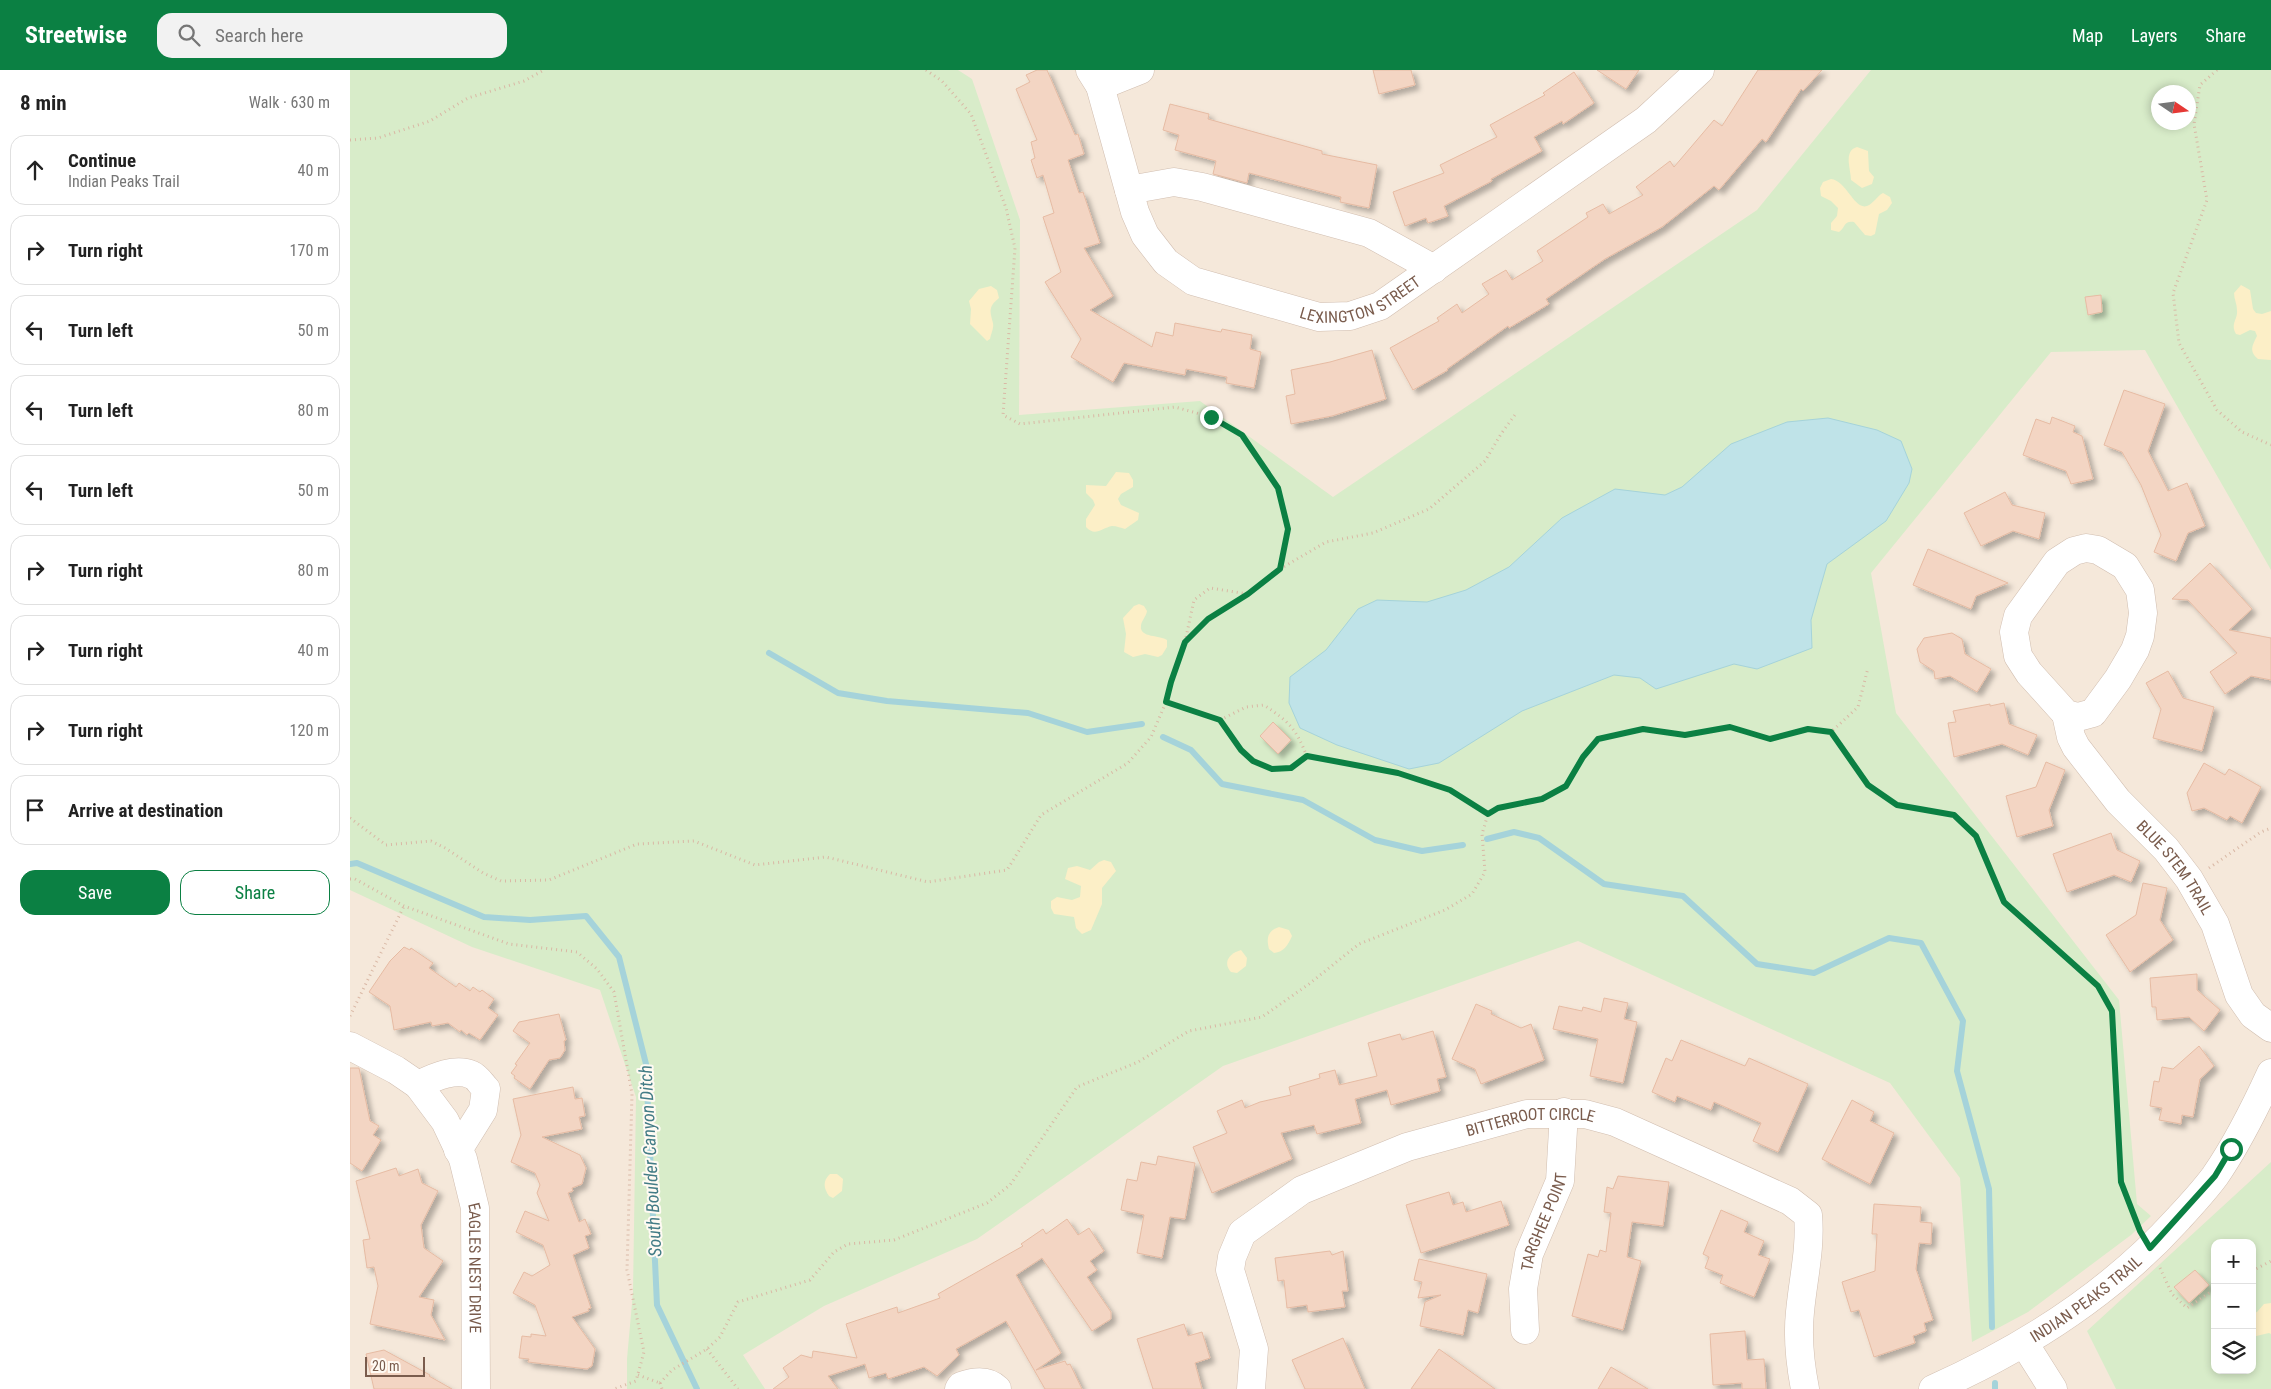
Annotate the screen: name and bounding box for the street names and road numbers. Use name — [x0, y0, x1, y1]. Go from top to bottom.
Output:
street label: LEXINGTON STREET — [1298, 271, 1424, 327]
street label: BLUE STEM TRAIL — [2133, 816, 2217, 918]
street label: BITTERROOT CIRCLE — [1464, 1105, 1597, 1140]
street label: TARGHEE POINT — [1517, 1172, 1570, 1272]
street label: EAGLES NEST DRIVE — [465, 1201, 485, 1333]
street label: INDIAN PEAKS TRAIL — [2026, 1251, 2146, 1346]

